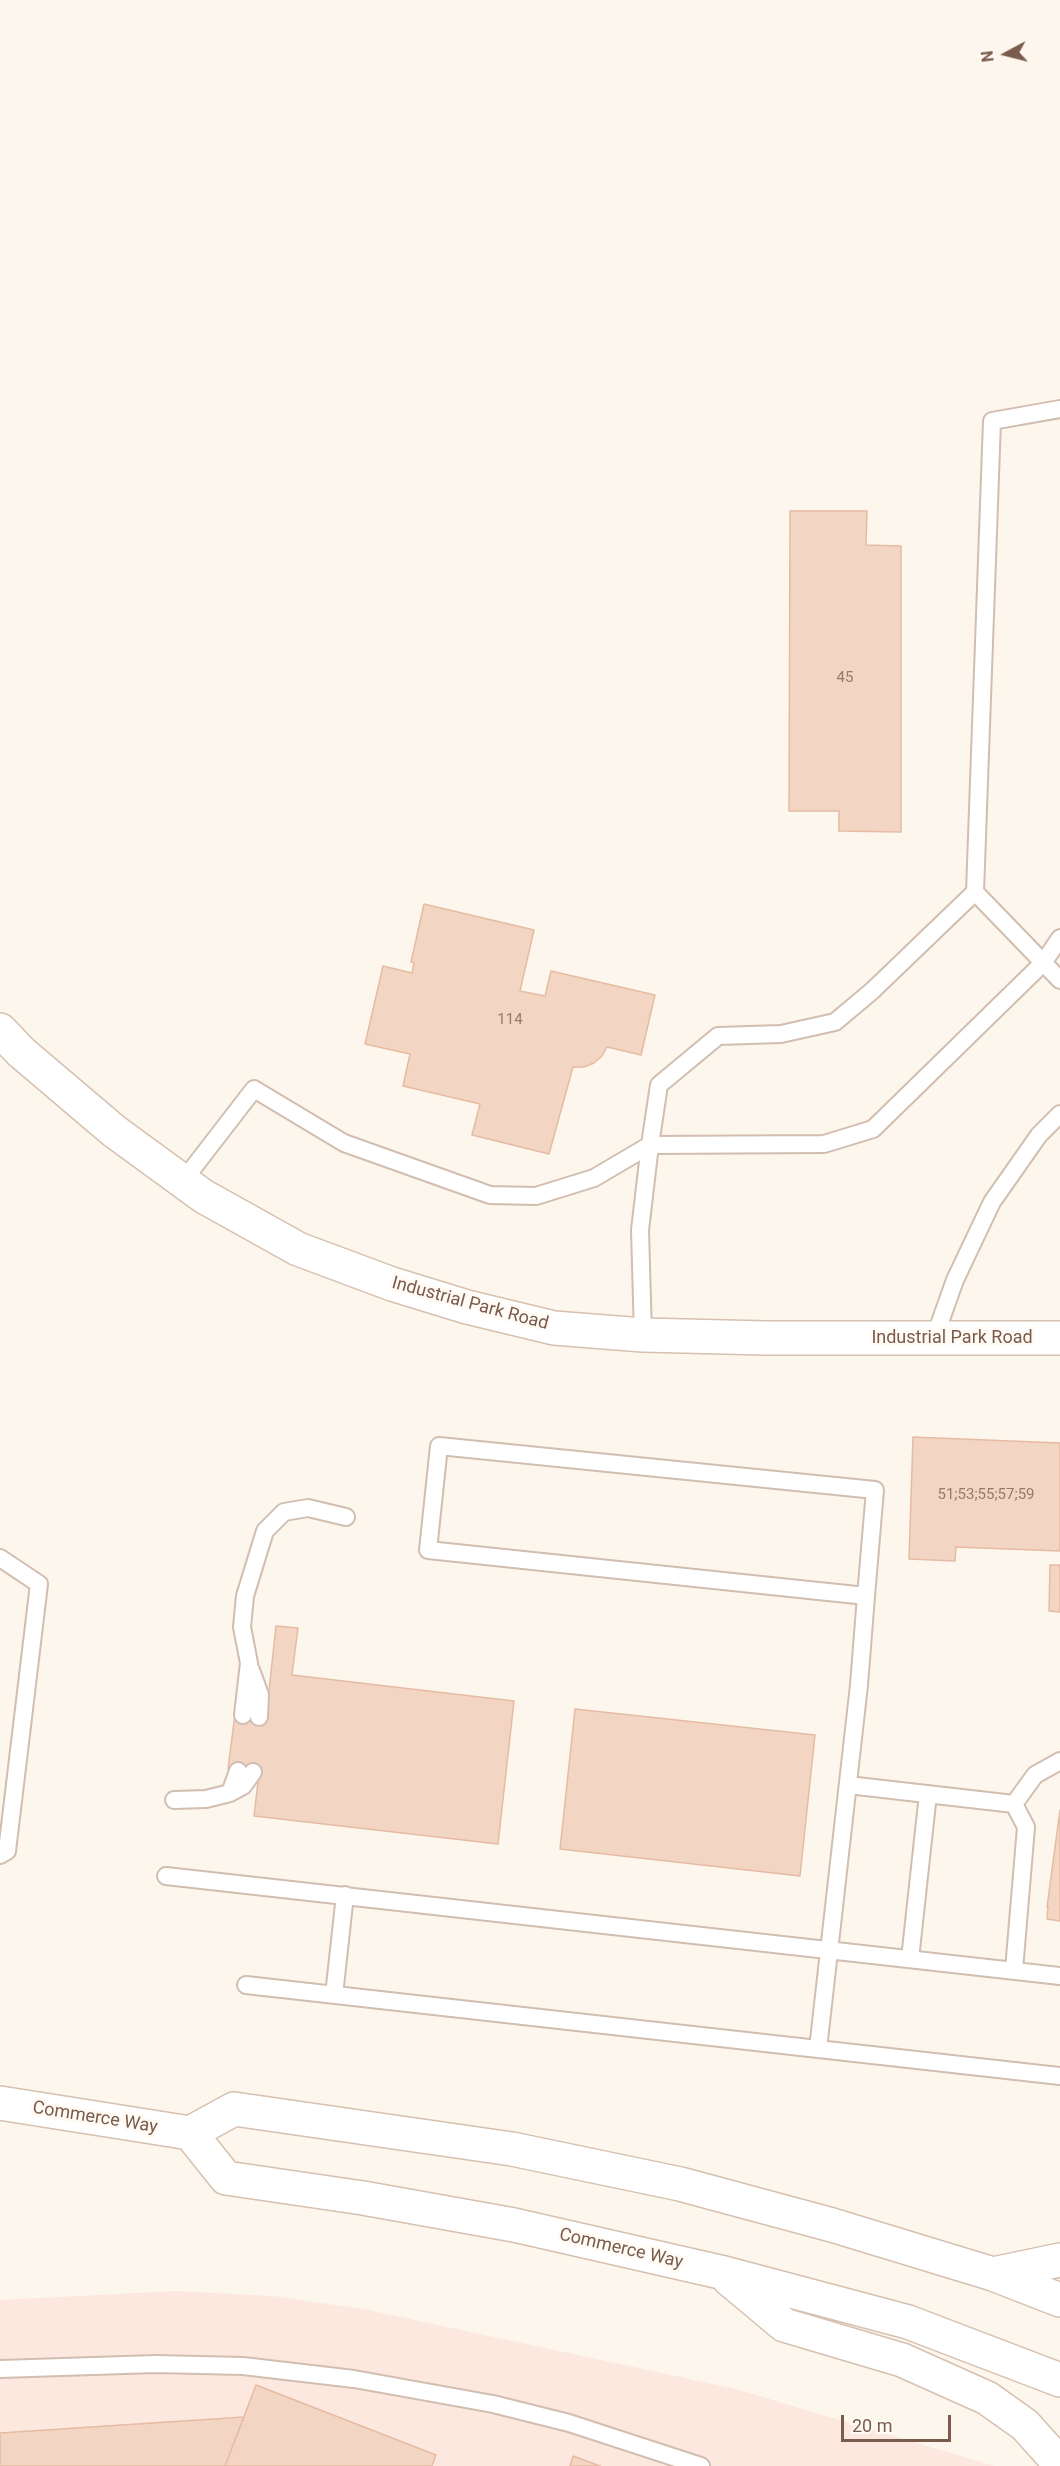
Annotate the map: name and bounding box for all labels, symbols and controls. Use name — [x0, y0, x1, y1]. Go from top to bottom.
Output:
north arrow — [976, 24, 1036, 84]
text: N — [978, 49, 998, 63]
house number: 45 — [837, 669, 853, 687]
house number: 114 — [497, 1011, 523, 1029]
street label: Industrial Park Road — [389, 1273, 551, 1335]
street label: Industrial Park Road — [871, 1327, 1033, 1349]
house number: 51;53;55;57;59 — [938, 1486, 1034, 1504]
street label: Commerce Way — [31, 2097, 159, 2139]
street label: Commerce Way — [557, 2224, 685, 2274]
scale bar — [844, 2403, 954, 2441]
text: 20 m — [852, 2415, 892, 2436]

